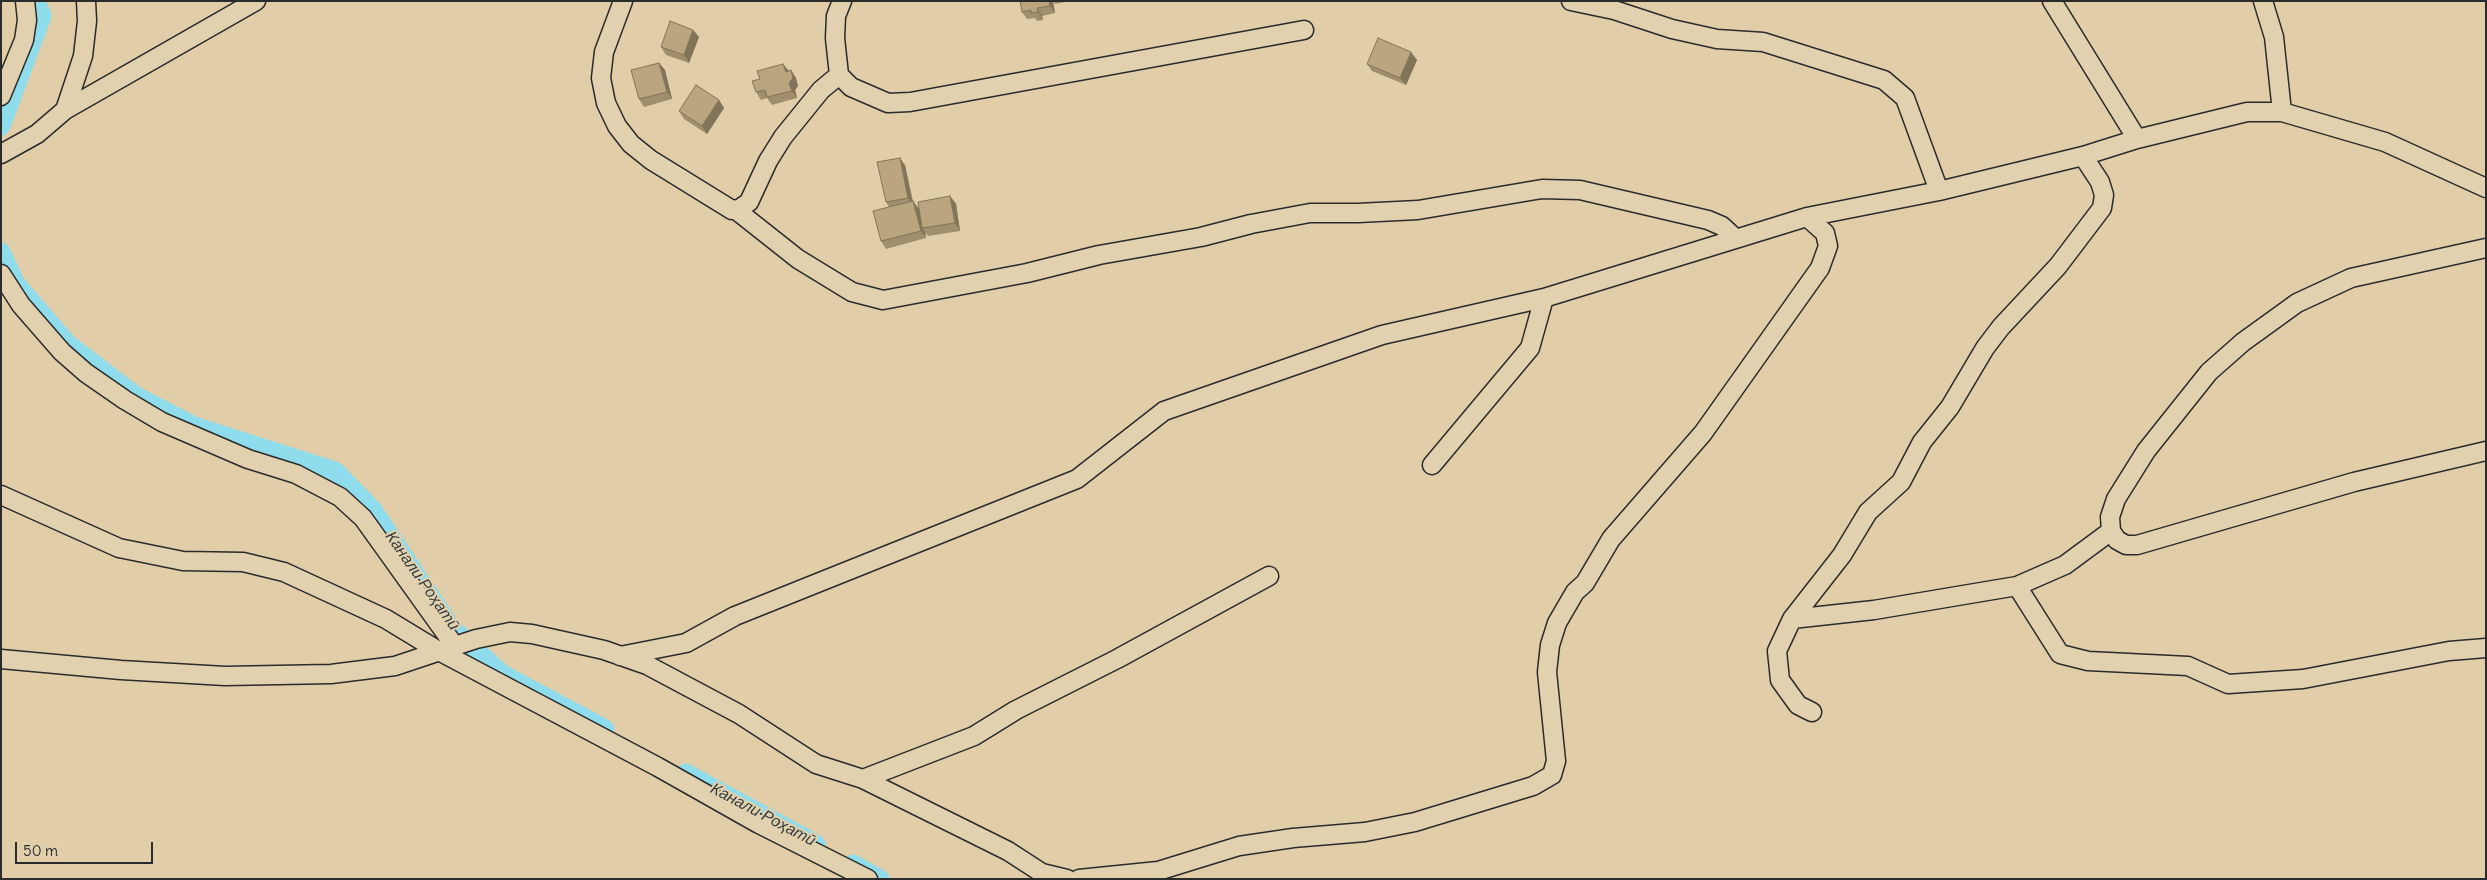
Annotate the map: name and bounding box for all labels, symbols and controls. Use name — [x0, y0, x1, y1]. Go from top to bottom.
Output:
water label: Канали Роҳатӣ — [381, 528, 463, 634]
water label: Канали Роҳатӣ — [707, 779, 819, 851]
scale bar — [18, 832, 155, 864]
text: 50 m — [23, 841, 58, 860]

